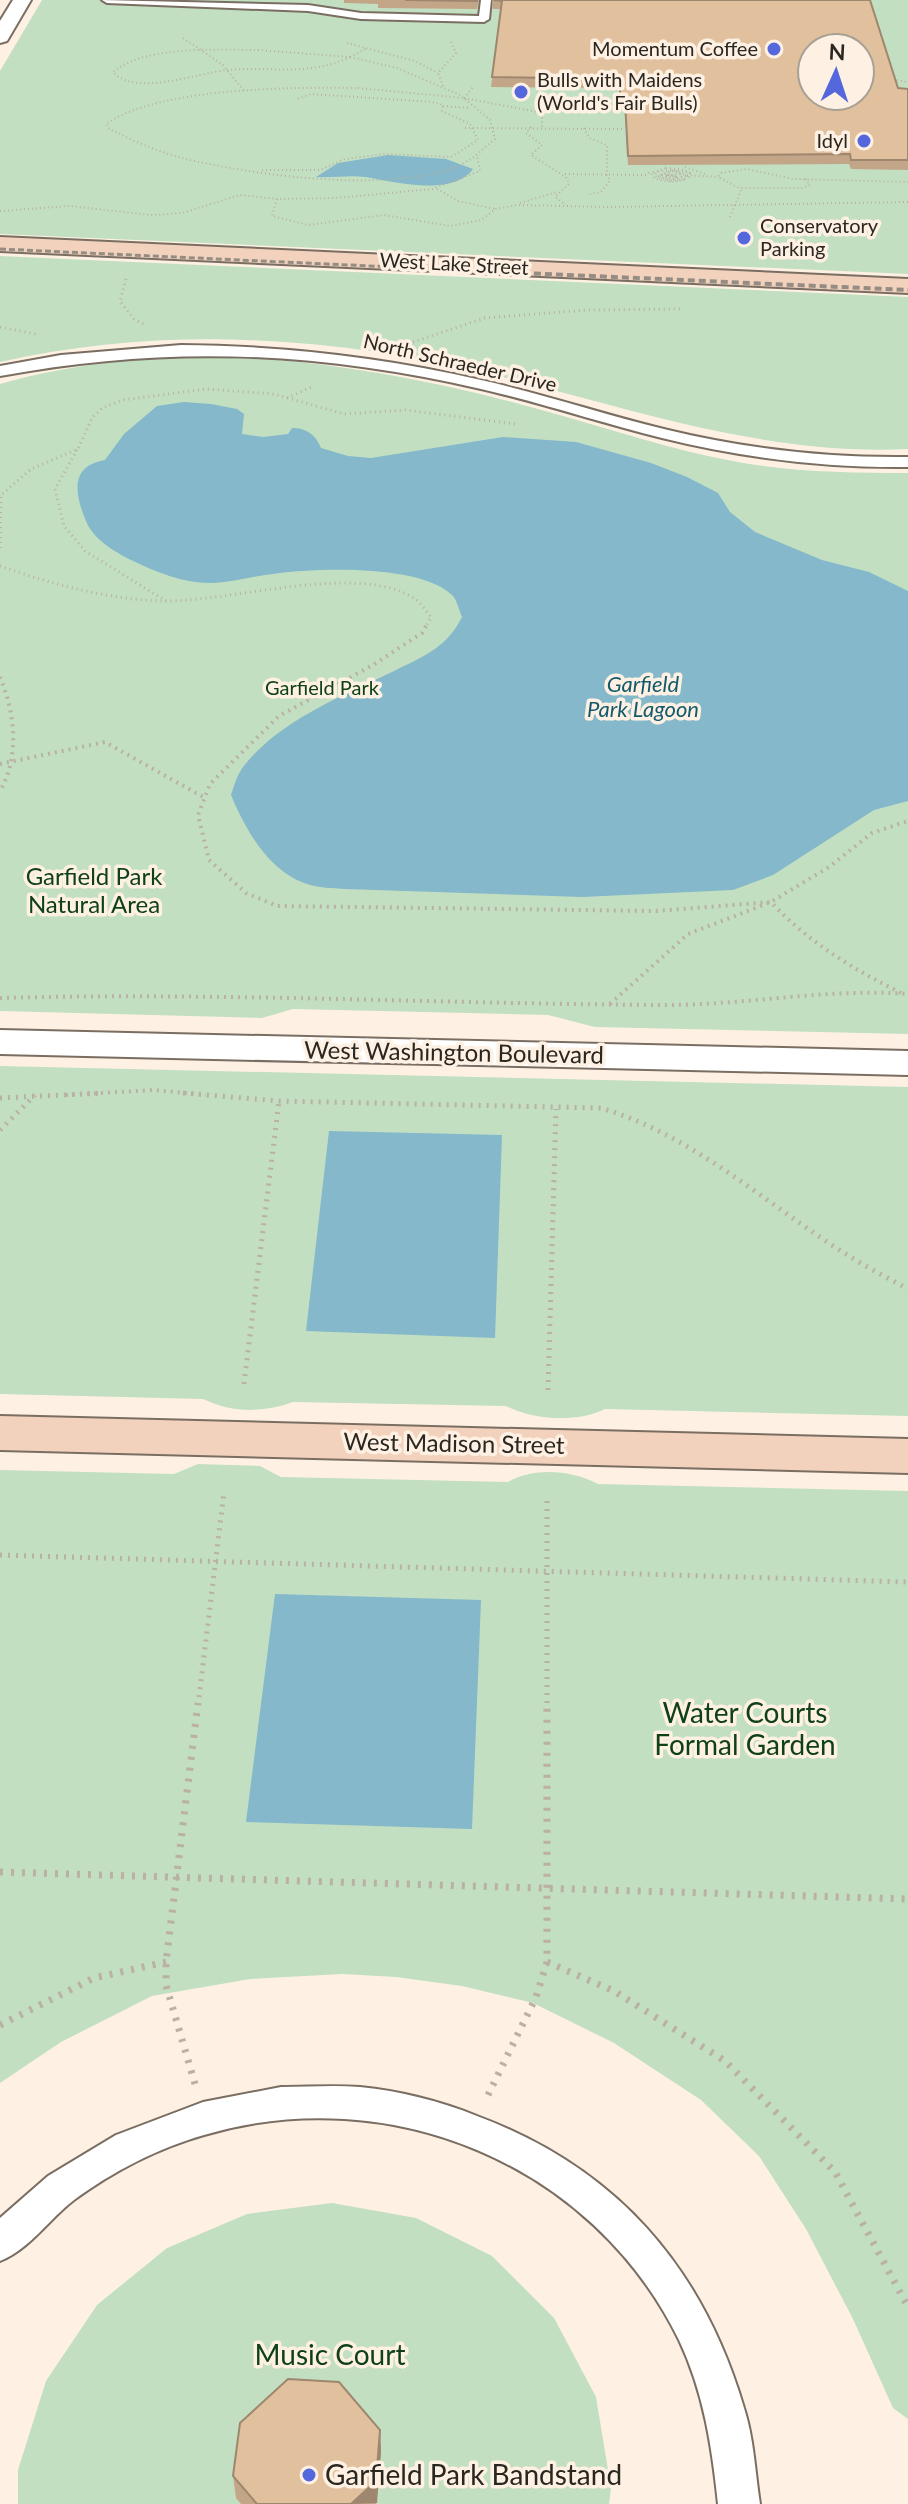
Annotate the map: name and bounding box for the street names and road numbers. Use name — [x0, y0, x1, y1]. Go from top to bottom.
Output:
street label: West Lake Street — [379, 247, 529, 279]
street label: North Schraeder Drive — [361, 328, 559, 396]
street label: West Washington Boulevard — [304, 1034, 604, 1069]
street label: West Madison Street — [343, 1426, 565, 1459]

